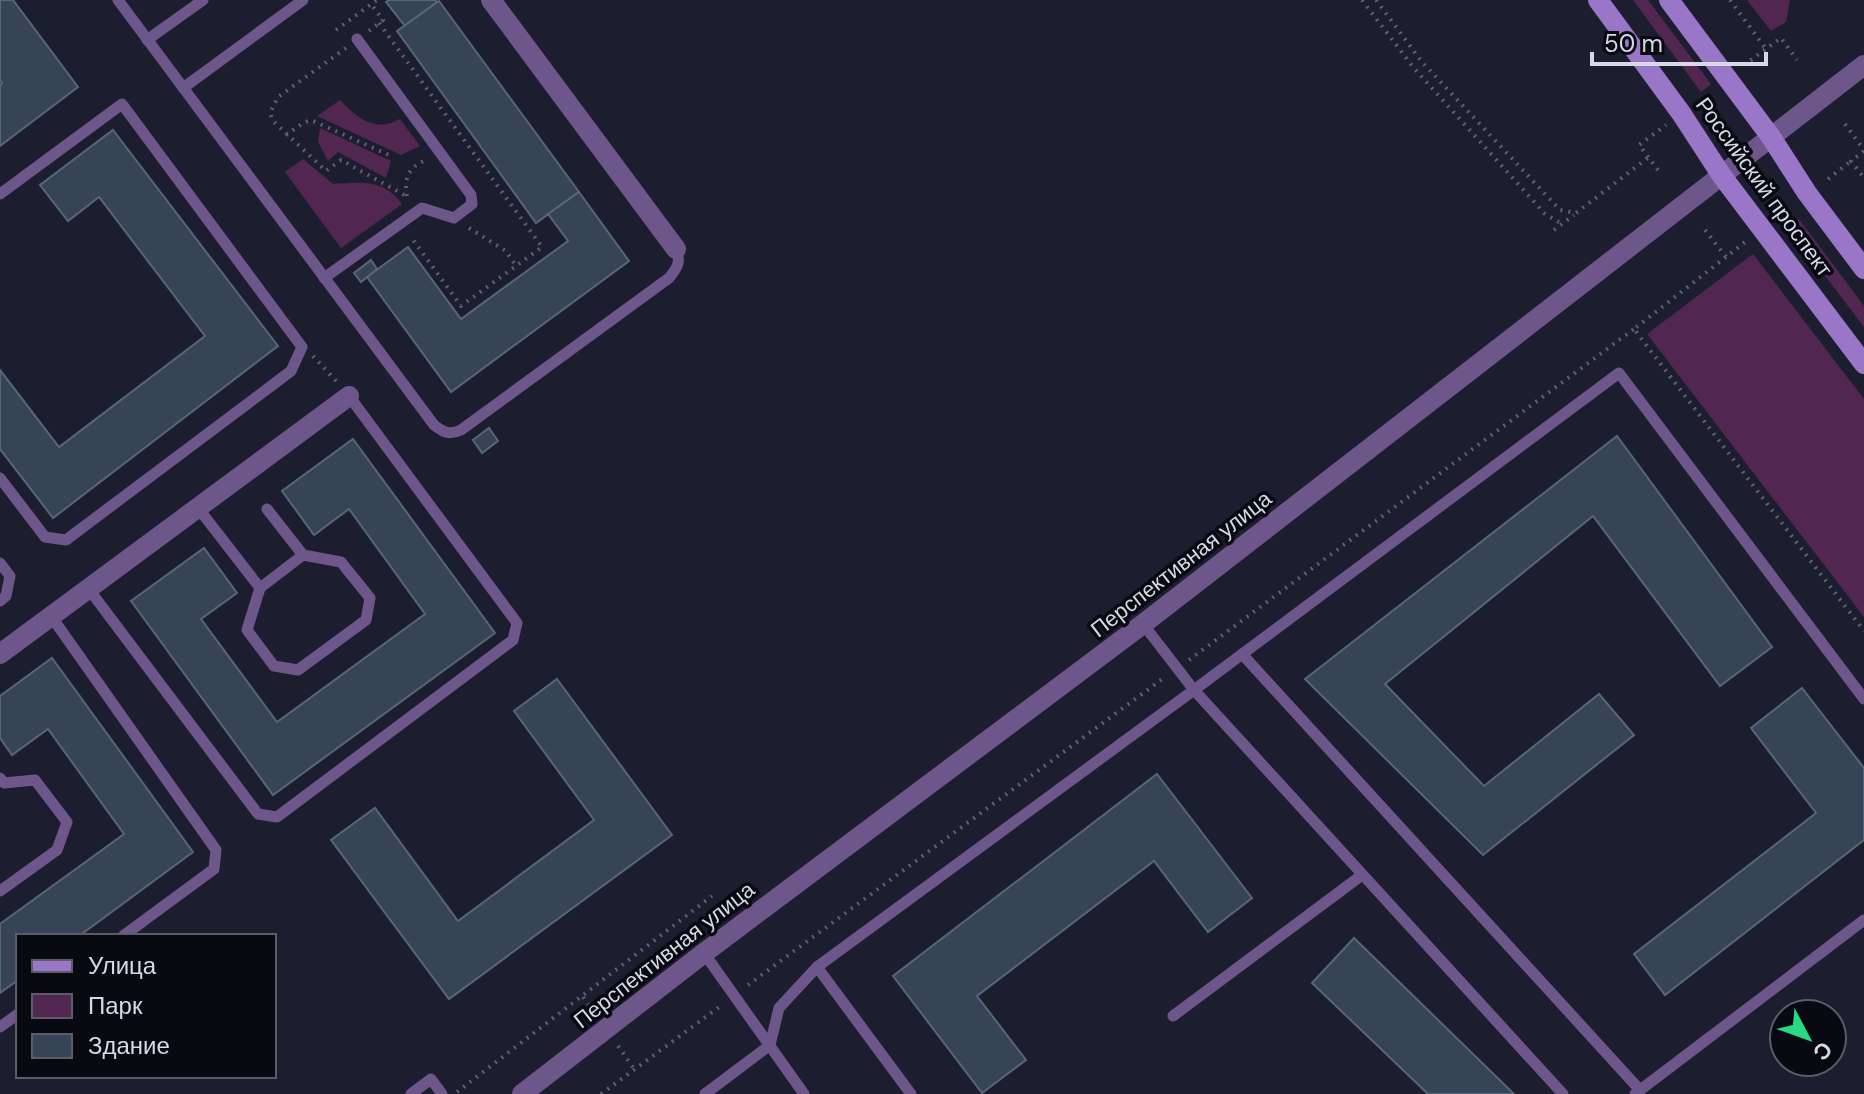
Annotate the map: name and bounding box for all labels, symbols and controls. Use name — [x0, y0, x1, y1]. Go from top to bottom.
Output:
scale bar — [1592, 16, 1766, 66]
text: 50 m — [1604, 28, 1663, 59]
street label: Российский проспект — [1689, 91, 1839, 283]
street label: Перспективная улица — [1085, 484, 1278, 644]
street label: Перспективная улица — [568, 875, 761, 1035]
legend — [16, 934, 276, 1078]
text: Улица — [88, 950, 157, 981]
text: Парк — [88, 990, 143, 1021]
north arrow — [1768, 998, 1848, 1078]
text: Здание — [88, 1030, 170, 1061]
text: С — [1806, 1035, 1839, 1066]

